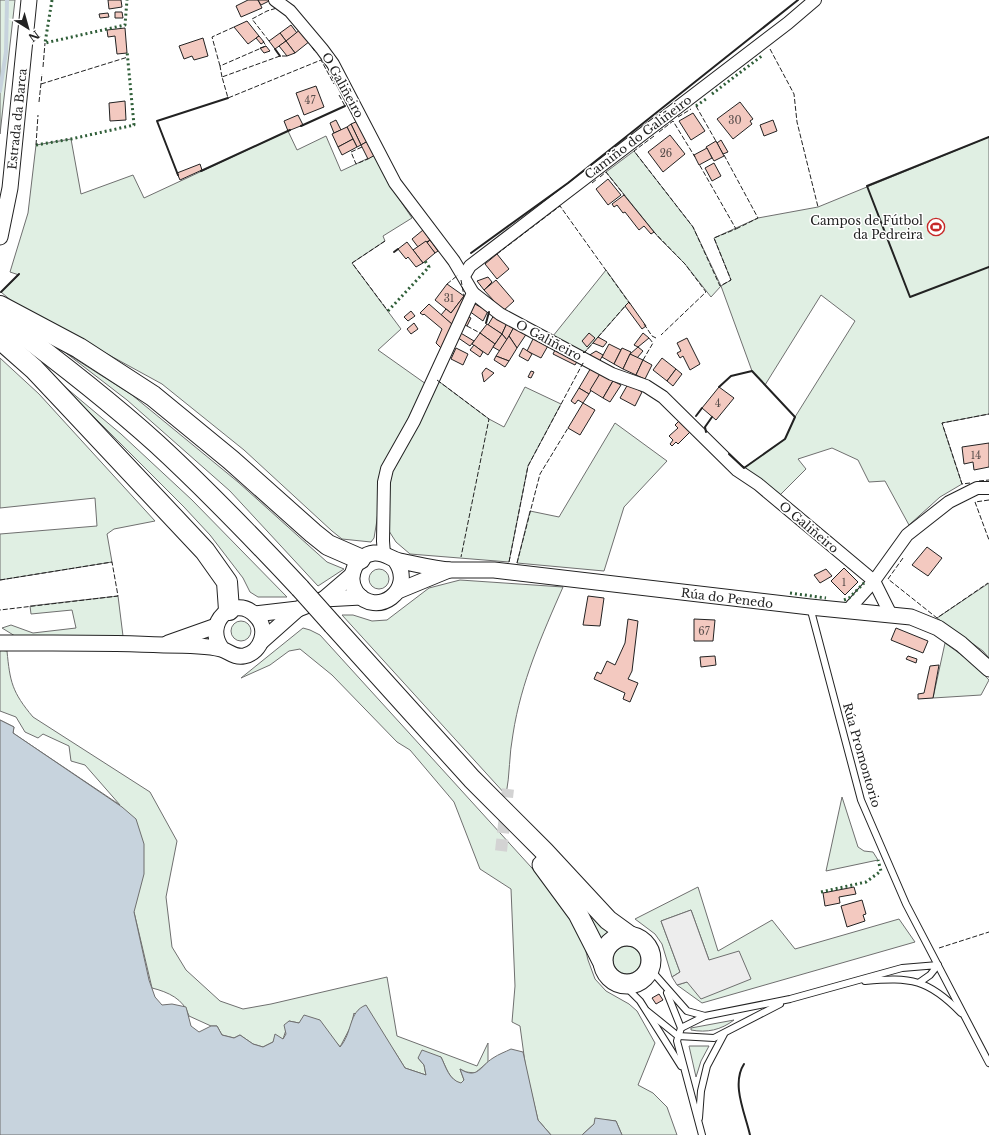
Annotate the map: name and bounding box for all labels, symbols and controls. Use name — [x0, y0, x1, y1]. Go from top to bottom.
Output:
north arrow — [8, 8, 48, 48]
text: N — [25, 27, 42, 45]
street label: O Galiñeiro — [319, 50, 367, 120]
street label: Estrada da Barca — [4, 67, 30, 170]
street label: Camiño do Galiñeiro — [582, 92, 695, 182]
house number: 47 — [305, 94, 316, 107]
house number: 30 — [728, 114, 742, 127]
house number: 26 — [660, 147, 672, 160]
place label: Campos de Fútbol da Pedreira — [810, 213, 923, 242]
sports icon: Campos de Fútbol da Pedreira — [926, 217, 946, 237]
house number: 31 — [444, 292, 454, 305]
street label: O Galiñeiro — [513, 316, 585, 364]
house number: 4 — [715, 397, 721, 410]
house number: 14 — [971, 449, 981, 462]
street label: O Galiñeiro — [776, 498, 842, 556]
house number: 1 — [842, 576, 846, 589]
street label: Rúa do Penedo — [680, 585, 774, 611]
house number: 67 — [698, 625, 711, 638]
street label: Rúa Promontorio — [840, 701, 884, 809]

